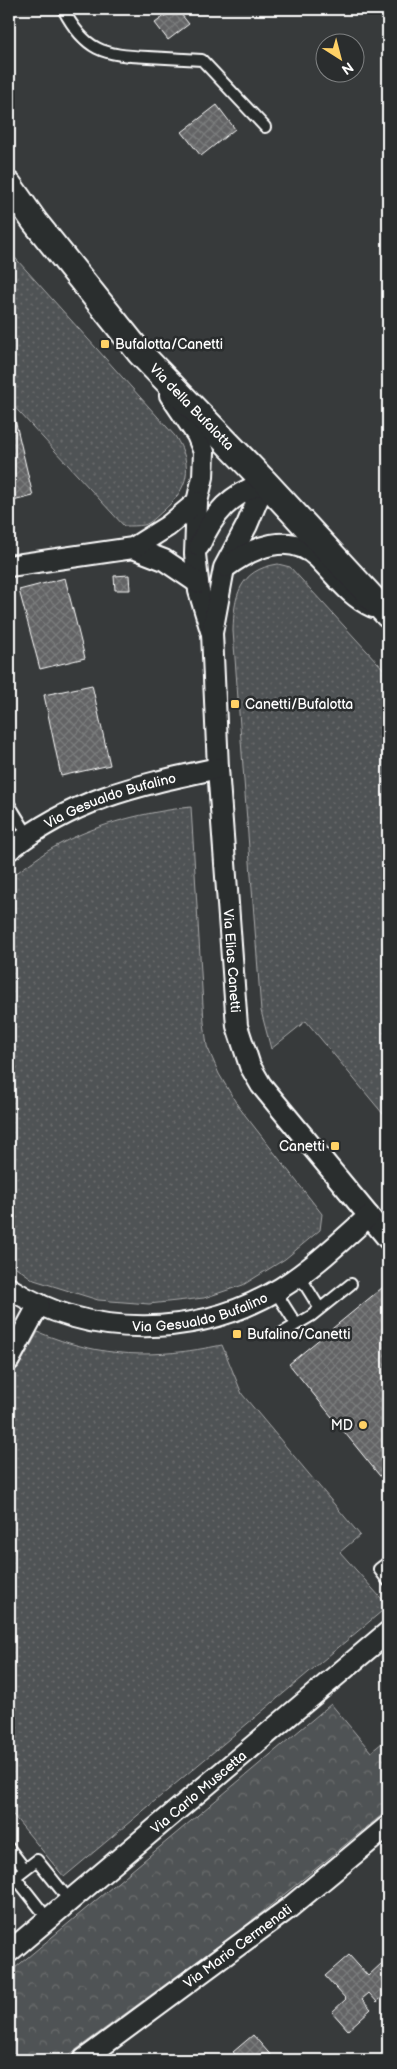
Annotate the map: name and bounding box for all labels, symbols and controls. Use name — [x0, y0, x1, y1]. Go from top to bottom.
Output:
north arrow — [314, 32, 364, 82]
text: N — [338, 58, 357, 78]
place label: Bufalotta/Canetti — [115, 336, 223, 353]
marker: Bufalotta/Canetti — [99, 338, 111, 350]
street label: Via della Bufalotta — [146, 360, 238, 454]
place label: Canetti/Bufalotta — [245, 696, 353, 713]
marker: Canetti/Bufalotta — [229, 698, 241, 710]
street label: Via Gesualdo Bufalino — [41, 769, 178, 832]
street label: Via Elias Canetti — [220, 908, 244, 1013]
place label: Canetti — [279, 1138, 325, 1155]
marker: Canetti — [329, 1140, 341, 1152]
street label: Via Gesualdo Bufalino — [132, 1289, 271, 1335]
place label: Bufalino/Canetti — [247, 1326, 351, 1343]
marker: Bufalino/Canetti — [231, 1328, 243, 1340]
place label: MD — [331, 1417, 353, 1434]
marker: MD — [357, 1419, 369, 1431]
street label: Via Carlo Muscetta — [147, 1747, 250, 1837]
street label: Via Mario Cermenati — [180, 1900, 295, 1992]

